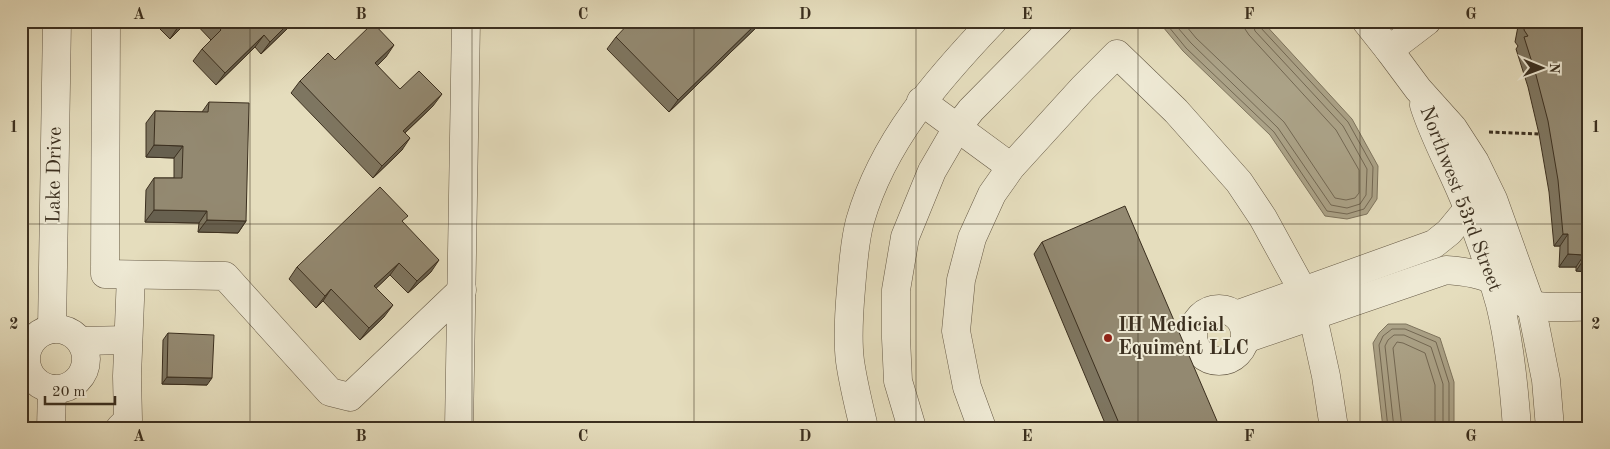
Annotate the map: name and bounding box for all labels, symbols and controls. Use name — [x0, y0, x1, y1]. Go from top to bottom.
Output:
text: A — [133, 7, 145, 23]
text: B — [355, 7, 367, 23]
text: C — [578, 7, 588, 23]
text: D — [799, 7, 811, 23]
text: E — [1021, 7, 1033, 23]
text: F — [1244, 7, 1255, 23]
text: G — [1465, 7, 1477, 23]
north arrow — [1518, 42, 1568, 92]
text: N — [1547, 63, 1561, 74]
street label: Northwest 53rd Street — [1415, 104, 1505, 294]
text: 1 — [9, 120, 19, 136]
text: 1 — [1591, 120, 1601, 136]
street label: Lake Drive — [44, 127, 66, 223]
place label: IH Medicial Equiment LLC — [1118, 316, 1249, 359]
text: 2 — [9, 317, 19, 333]
text: 2 — [1591, 317, 1601, 333]
marker: IH Medicial Equiment LLC — [1102, 332, 1114, 344]
scale bar — [45, 374, 115, 406]
text: 20 m — [52, 385, 86, 400]
text: A — [133, 429, 145, 445]
text: B — [355, 429, 367, 445]
text: C — [578, 429, 588, 445]
text: D — [799, 429, 811, 445]
text: E — [1021, 429, 1033, 445]
text: F — [1244, 429, 1255, 445]
text: G — [1465, 429, 1477, 445]

